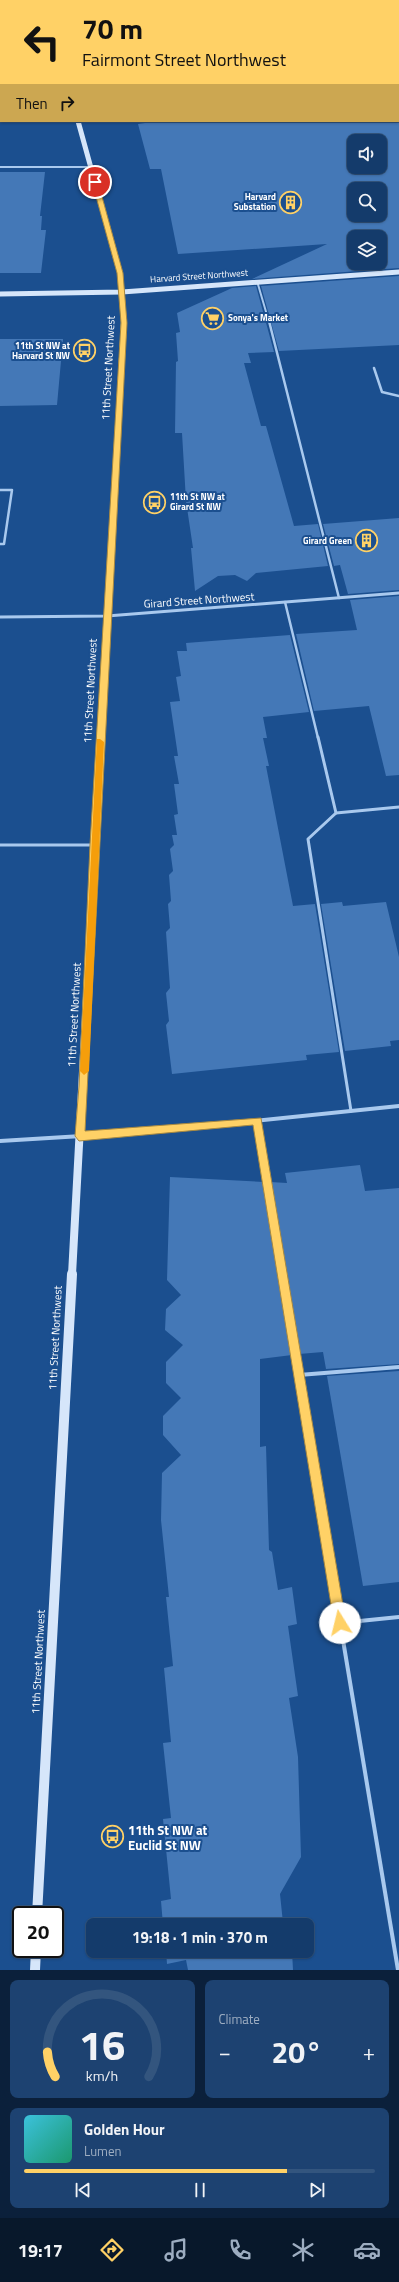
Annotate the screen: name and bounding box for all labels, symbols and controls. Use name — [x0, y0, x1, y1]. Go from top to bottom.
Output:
text: 70 m — [82, 7, 143, 50]
icon: left — [16, 16, 68, 68]
text: Fairmont Street Northwest — [82, 46, 286, 73]
text: Then — [16, 92, 48, 115]
icon: right — [56, 92, 78, 114]
map controls — [347, 134, 387, 270]
button: sound — [347, 134, 387, 174]
pin — [78, 165, 112, 199]
icon: arrive — [84, 171, 106, 193]
button: search — [347, 182, 387, 222]
building icon: Harvard Substation — [278, 189, 304, 215]
place label: Harvard Substation — [234, 190, 276, 213]
button: layers — [347, 230, 387, 270]
street label: Harvard Street Northwest — [150, 266, 249, 285]
supermarket icon: Sonya's Market — [200, 305, 226, 331]
place label: Sonya's Market — [228, 311, 289, 324]
street label: 11th Street Northwest — [97, 315, 119, 421]
bus stop icon: 11th St NW at Harvard St NW — [72, 338, 98, 364]
place label: 11th St NW at Harvard St NW — [12, 339, 71, 362]
bus stop icon: 11th St NW at Girard St NW — [141, 489, 167, 515]
place label: 11th St NW at Girard St NW — [170, 490, 226, 513]
building icon: Girard Green — [354, 528, 380, 554]
place label: Girard Green — [303, 534, 352, 547]
street label: Girard Street Northwest — [143, 588, 255, 612]
street label: 11th Street Northwest — [79, 638, 101, 744]
street label: 11th Street Northwest — [63, 962, 85, 1068]
street label: 11th Street Northwest — [44, 1285, 66, 1391]
position arrow — [319, 1602, 361, 1644]
street label: 11th Street Northwest — [27, 1609, 49, 1715]
place label: 11th St NW at Euclid St NW — [128, 1820, 208, 1855]
bus stop icon: 11th St NW at Euclid St NW — [100, 1824, 126, 1850]
speed limit sign: 20 — [12, 1906, 64, 1958]
text: 19:18 · 1 min · 370 m — [132, 1926, 268, 1949]
text: Climate — [219, 2009, 260, 2029]
text: 16 — [79, 2013, 126, 2076]
text: 20° — [272, 2029, 322, 2075]
text: − — [219, 2035, 231, 2069]
text: + — [363, 2035, 375, 2069]
text: km/h — [86, 2065, 118, 2087]
text: Golden Hour — [84, 2118, 165, 2141]
text: Lumen — [84, 2141, 121, 2161]
icon: previous — [72, 2179, 94, 2201]
icon: pause — [189, 2179, 211, 2201]
icon: next — [306, 2179, 328, 2201]
icon: directions — [98, 2236, 126, 2264]
icon: music — [162, 2236, 190, 2264]
icon: phone — [226, 2236, 254, 2264]
icon: climate — [289, 2236, 317, 2264]
icon: car — [353, 2236, 381, 2264]
text: 19:17 — [18, 2237, 63, 2264]

